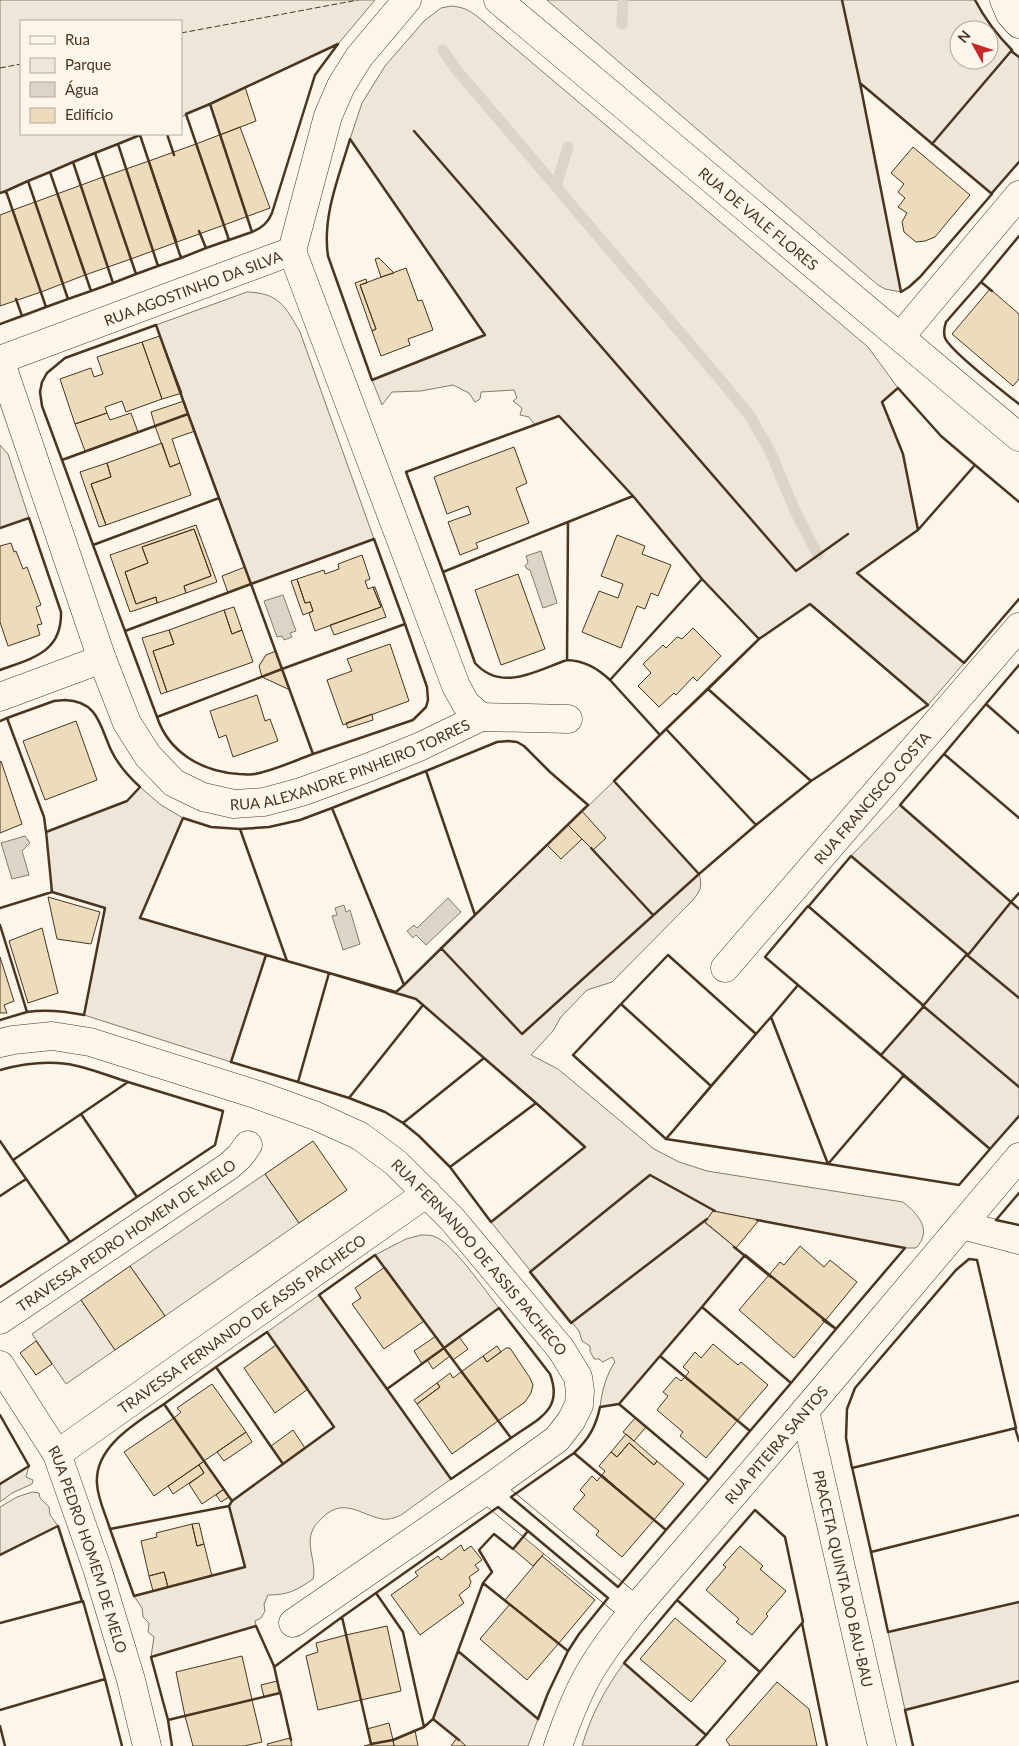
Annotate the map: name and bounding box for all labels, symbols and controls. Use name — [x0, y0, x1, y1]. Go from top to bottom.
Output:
legend — [20, 20, 182, 135]
north arrow — [949, 20, 999, 70]
text: N — [954, 27, 974, 46]
text: Rua — [65, 30, 90, 48]
text: Parque — [65, 55, 111, 73]
text: Água — [65, 80, 99, 98]
text: Edifício — [65, 105, 113, 123]
street label: RUA DE VALE FLORES — [695, 163, 822, 274]
street label: RUA AGOSTINHO DA SILVA — [101, 246, 285, 329]
street label: RUA ALEXANDRE PINHEIRO TORRES — [229, 715, 473, 813]
street label: RUA FRANCISCO COSTA — [810, 727, 935, 868]
street label: TRAVESSA PEDRO HOMEM DE MELO — [13, 1155, 239, 1315]
street label: RUA FERNANDO DE ASSIS PACHECO — [388, 1155, 571, 1359]
street label: TRAVESSA FERNANDO DE ASSIS PACHECO — [114, 1230, 369, 1417]
street label: RUA PITEIRA SANTOS — [721, 1382, 832, 1507]
street label: RUA PEDRO HOMEM DE MELO — [45, 1442, 131, 1655]
street label: PRACETA QUINTA DO BAU-BAU — [810, 1468, 877, 1689]

